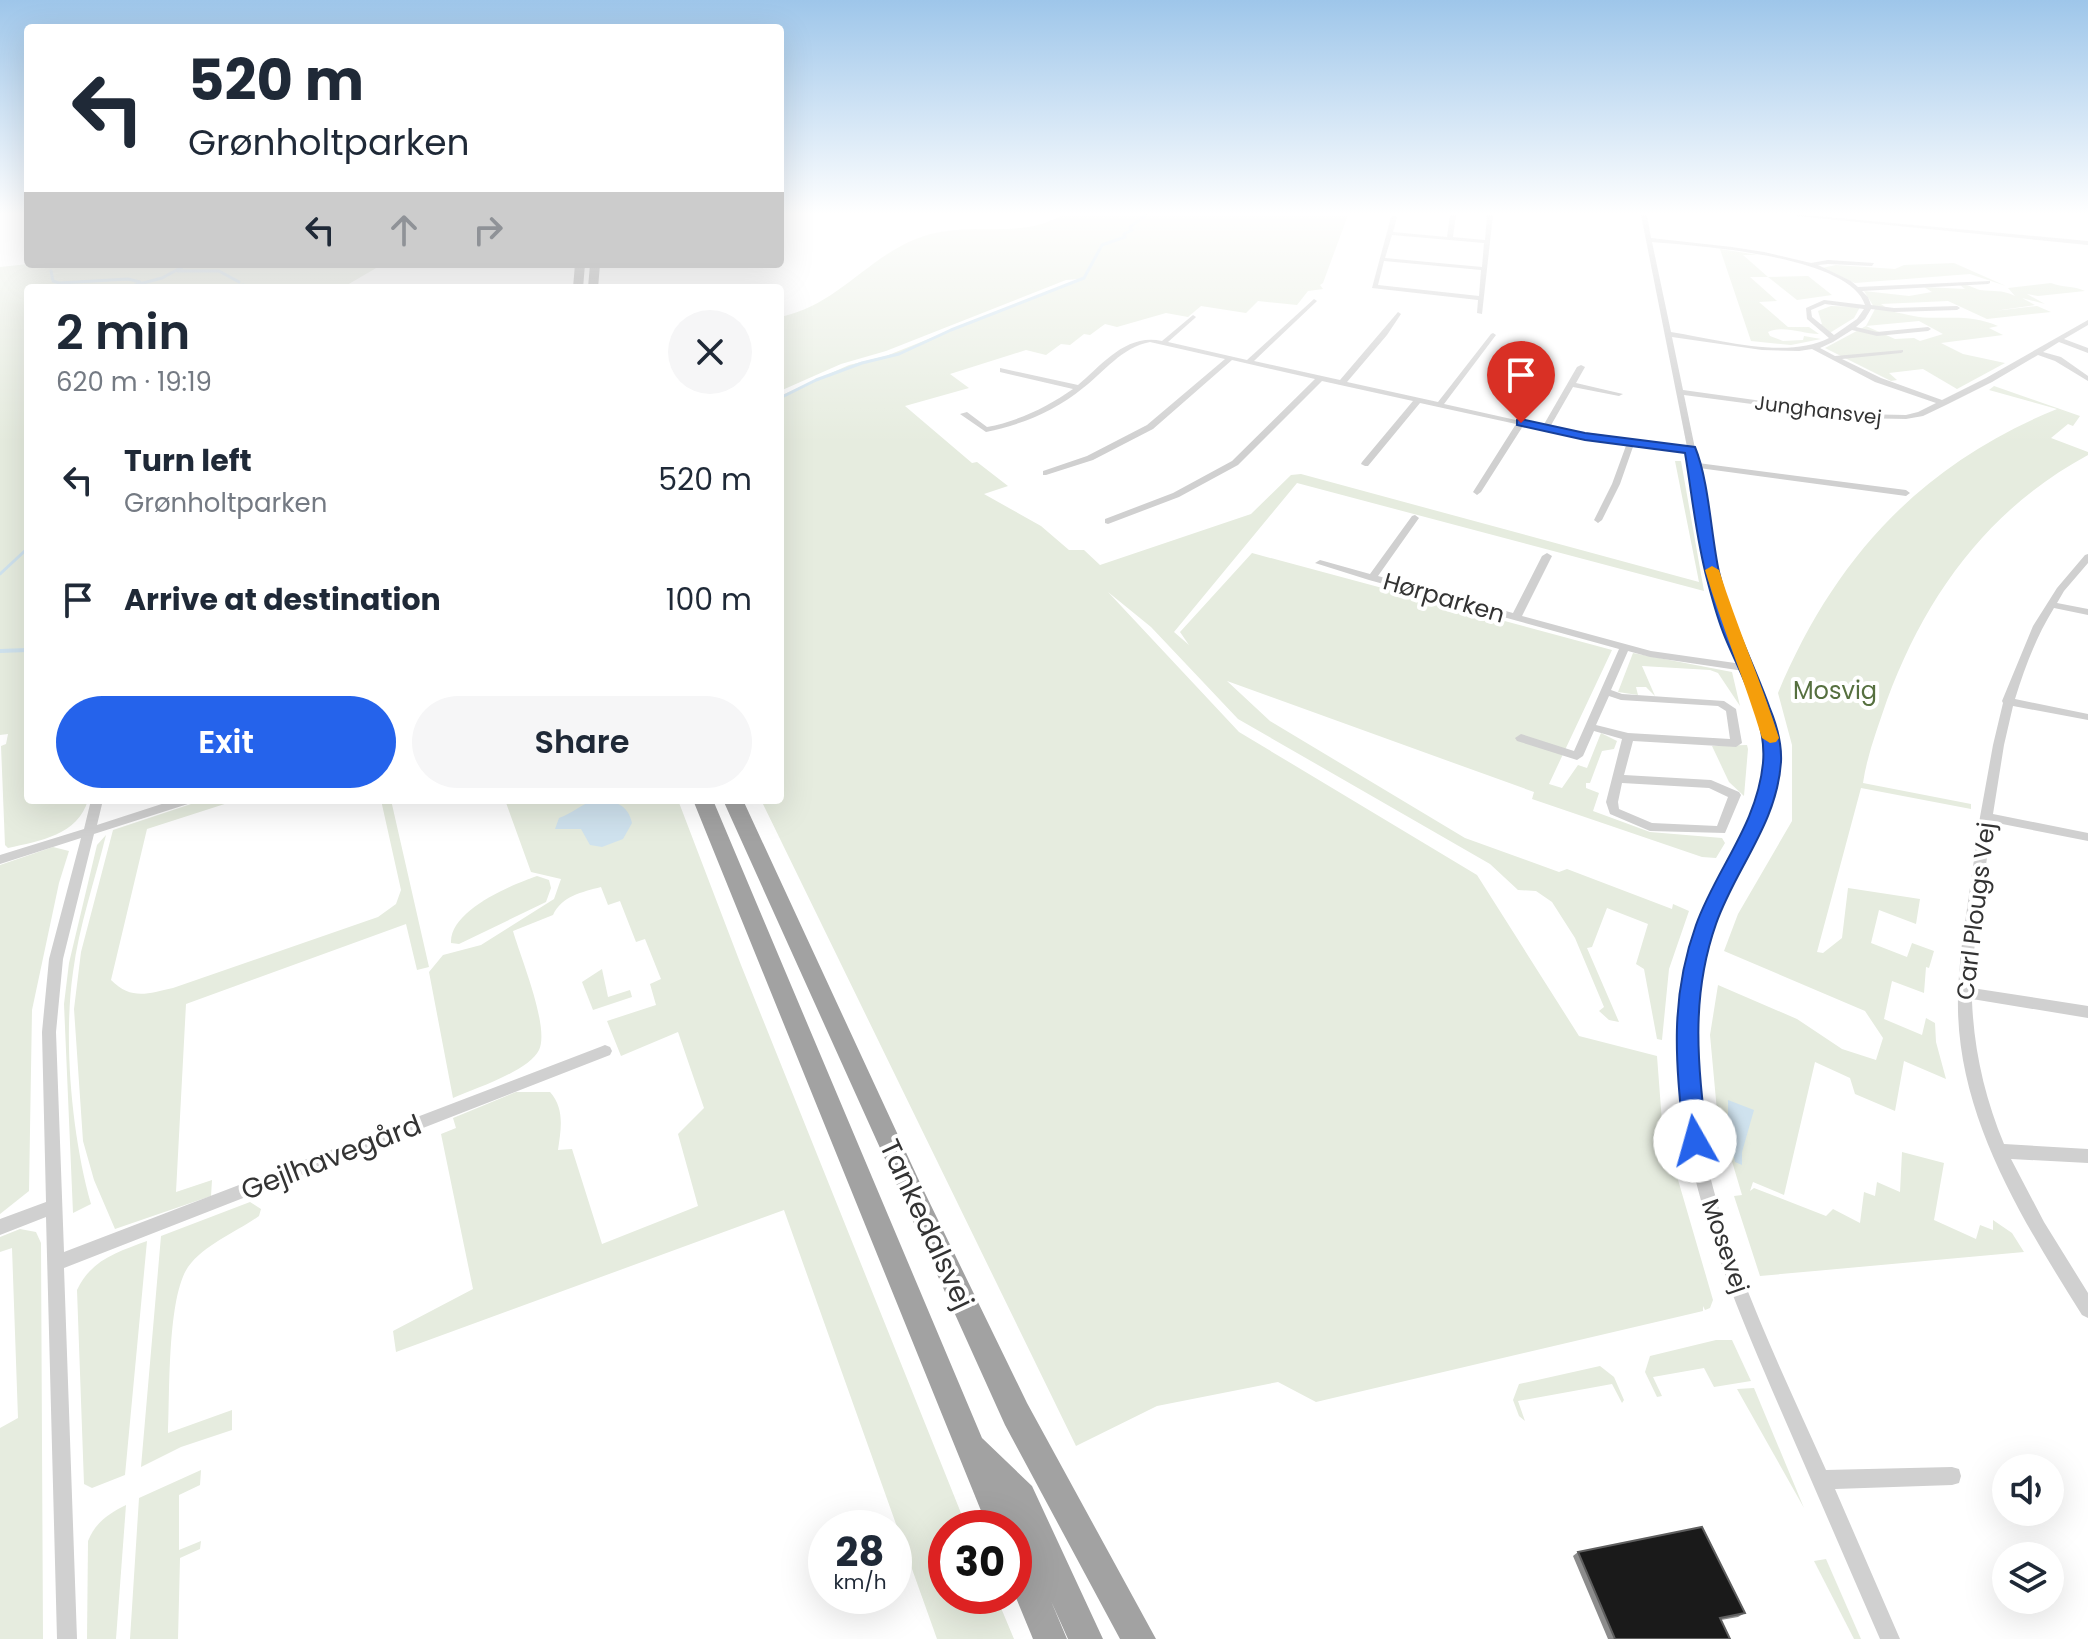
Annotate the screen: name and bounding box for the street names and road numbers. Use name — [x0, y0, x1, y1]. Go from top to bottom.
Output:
street label: Junghansvej — [1753, 388, 1883, 432]
street label: Hørparken — [1380, 564, 1509, 631]
street label: Carl Plougs Vej — [1948, 820, 2003, 1002]
street label: Gejlhavegård — [235, 1105, 427, 1210]
street label: Tankedalsvej — [870, 1133, 983, 1315]
street label: Mosevej — [1694, 1194, 1757, 1297]

